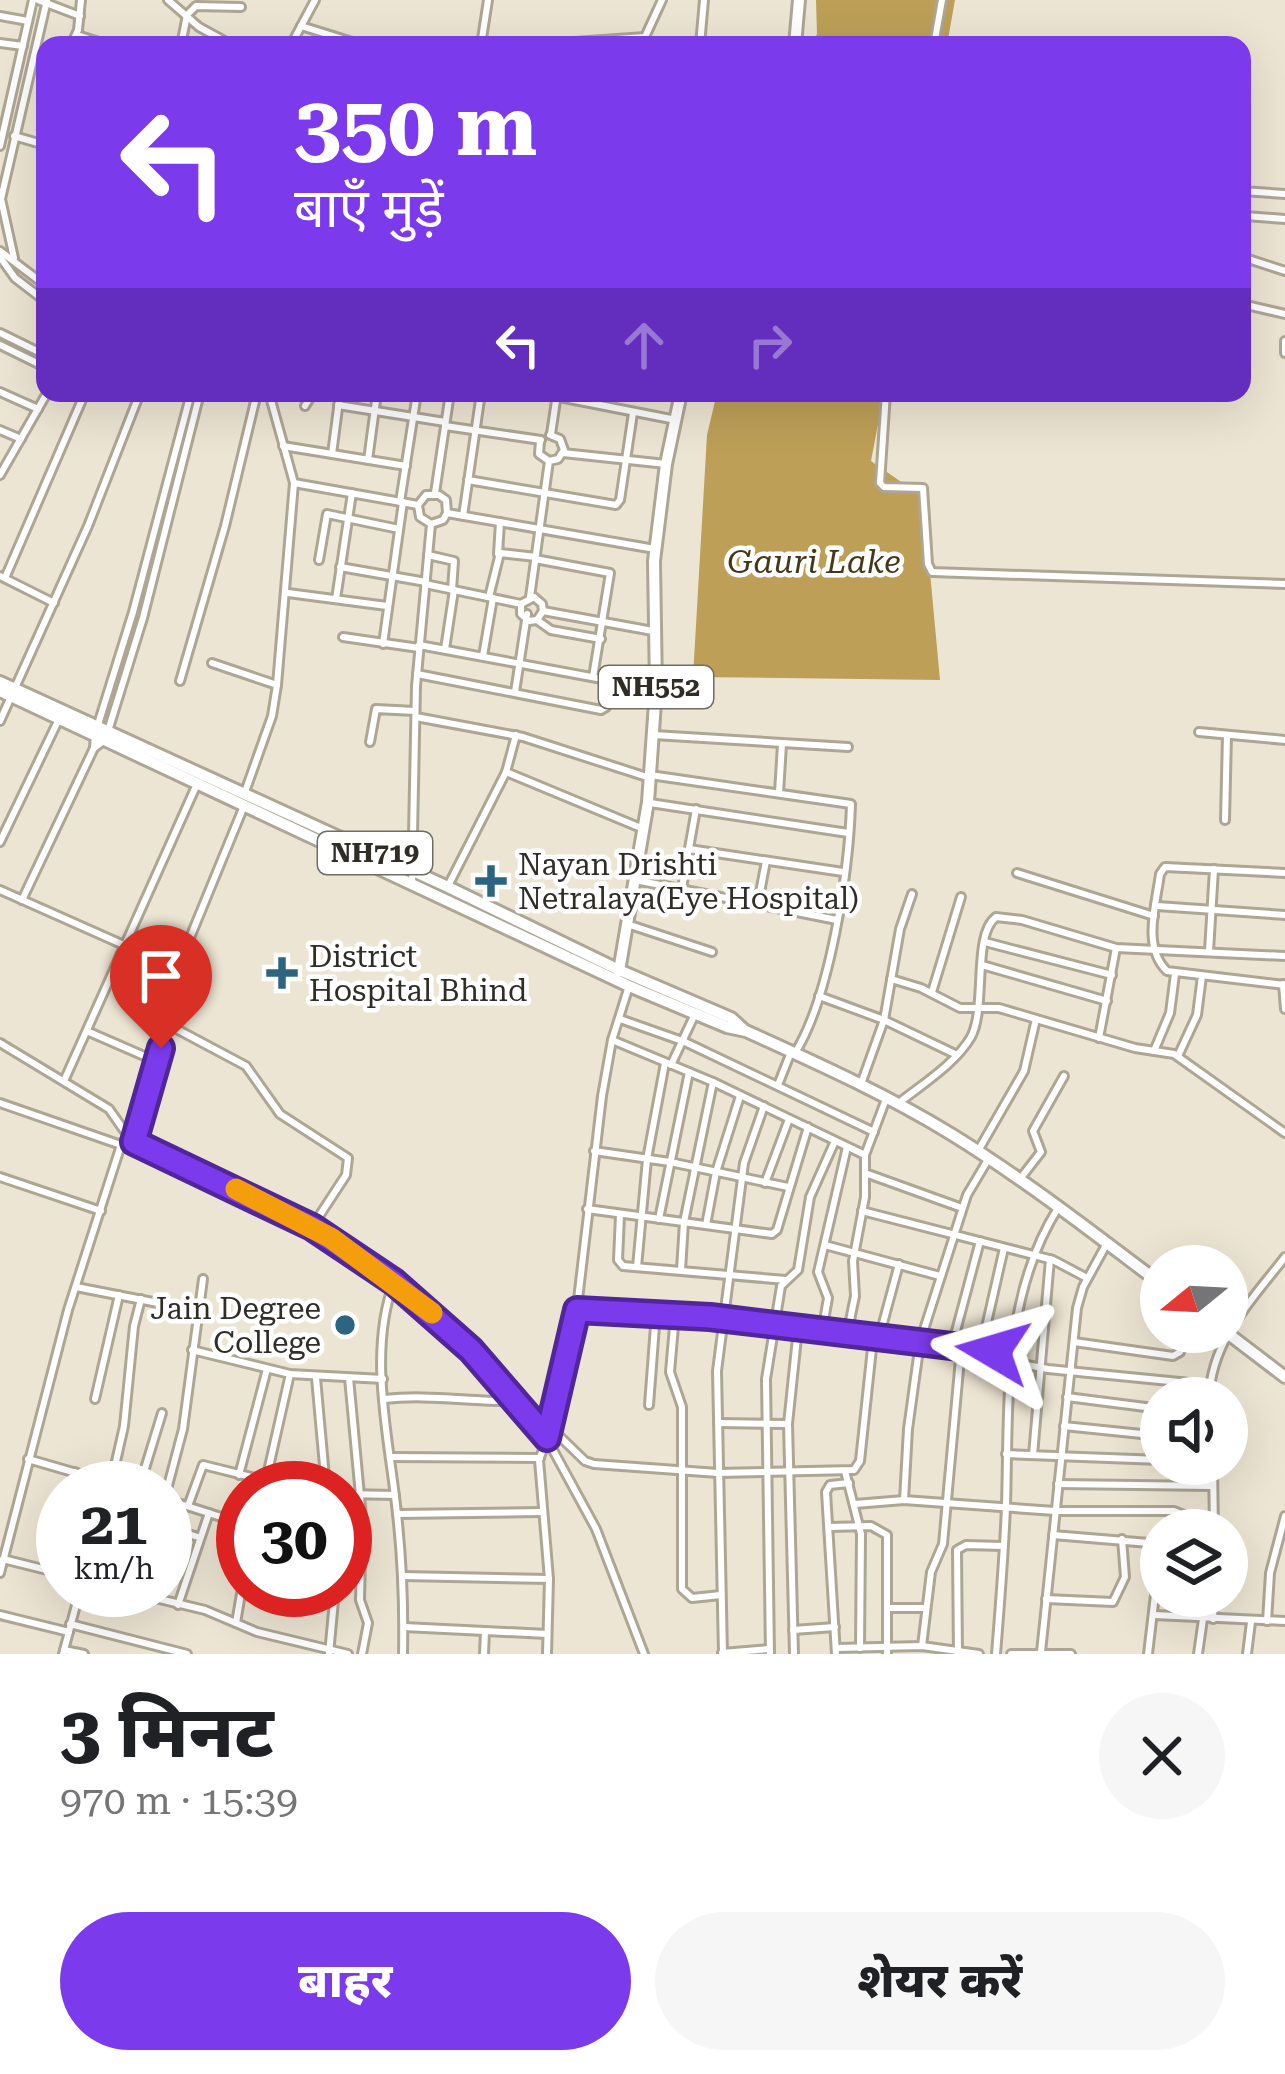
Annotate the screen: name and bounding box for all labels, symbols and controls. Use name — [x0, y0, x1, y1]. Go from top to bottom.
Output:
text: 350 m — [294, 77, 537, 175]
icon: left — [96, 84, 252, 240]
text: बाएँ मुड़ें — [294, 177, 444, 240]
icon: left — [485, 312, 551, 378]
icon: ahead — [611, 312, 677, 378]
icon: right — [737, 312, 803, 378]
water label: Gauri Lake — [727, 542, 901, 581]
road number: NH552 — [599, 666, 713, 708]
road number: NH719 — [318, 832, 432, 874]
place label: Nayan Drishti Netralaya(Eye Hospital) — [518, 847, 859, 916]
marker: Nayan Drishti Netralaya(Eye Hospital) — [475, 865, 507, 897]
pin — [110, 925, 212, 1048]
place label: District Hospital Bhind — [309, 939, 527, 1008]
icon: arrive — [128, 943, 194, 1009]
marker: District Hospital Bhind — [266, 957, 298, 989]
north arrow — [1140, 1245, 1248, 1353]
map controls — [1140, 1245, 1248, 1617]
position arrow — [930, 1288, 1056, 1414]
place label: Jain Degree College — [150, 1291, 321, 1360]
marker: Jain Degree College — [332, 1312, 358, 1338]
button: sound — [1140, 1377, 1248, 1485]
speed limit sign: 30 — [216, 1461, 372, 1617]
text: 21 — [80, 1488, 148, 1559]
button: layers — [1140, 1509, 1248, 1617]
text: km/h — [74, 1551, 154, 1586]
text: 3 मिनट — [60, 1690, 274, 1775]
button: close — [1099, 1693, 1225, 1819]
text: 970 m · 15:39 — [60, 1778, 298, 1824]
button: बाहर — [60, 1912, 631, 2050]
button: शेयर करें — [655, 1912, 1225, 2050]

